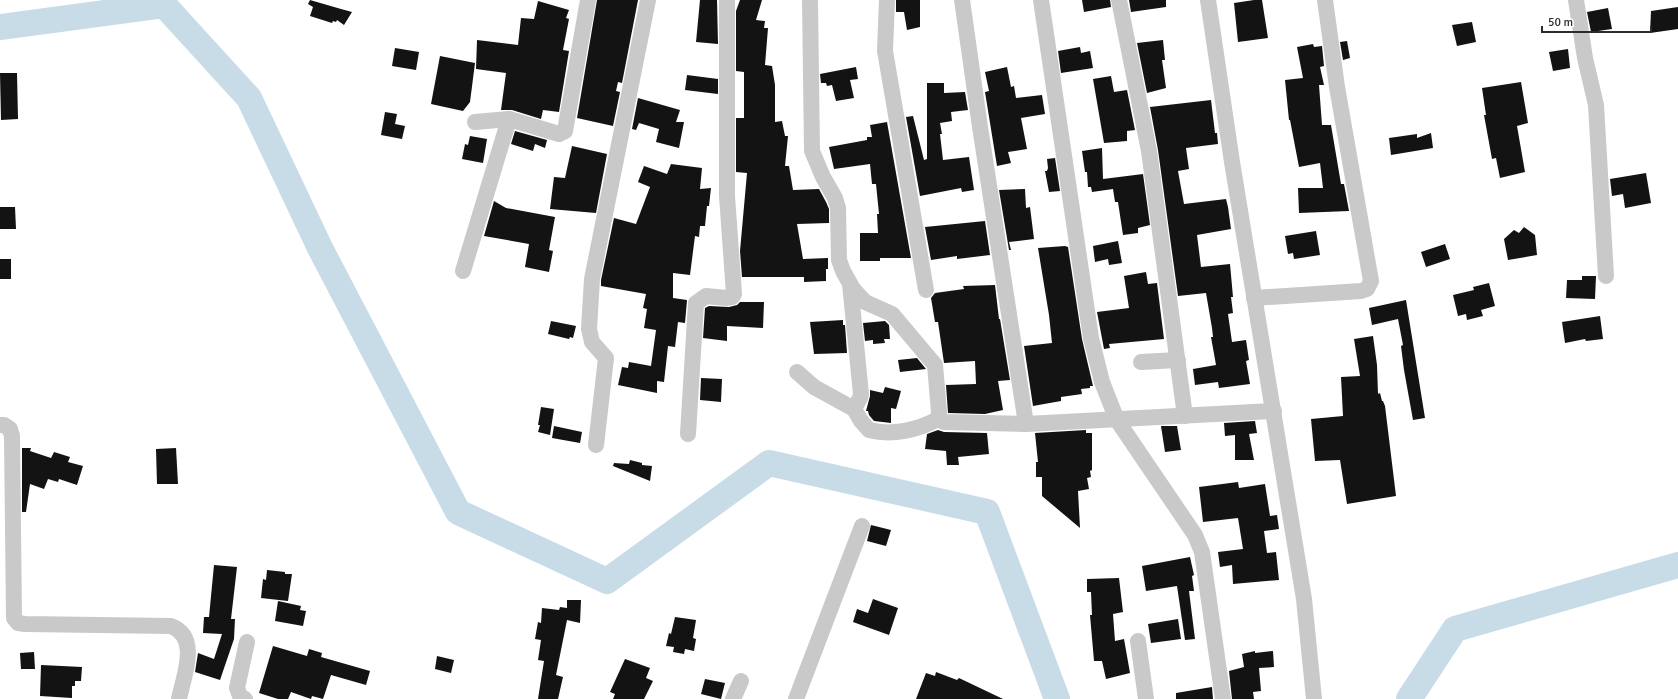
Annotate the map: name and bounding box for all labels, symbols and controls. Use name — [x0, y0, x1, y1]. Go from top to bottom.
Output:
scale bar — [1542, 8, 1651, 34]
text: 50 m — [1548, 15, 1573, 30]

